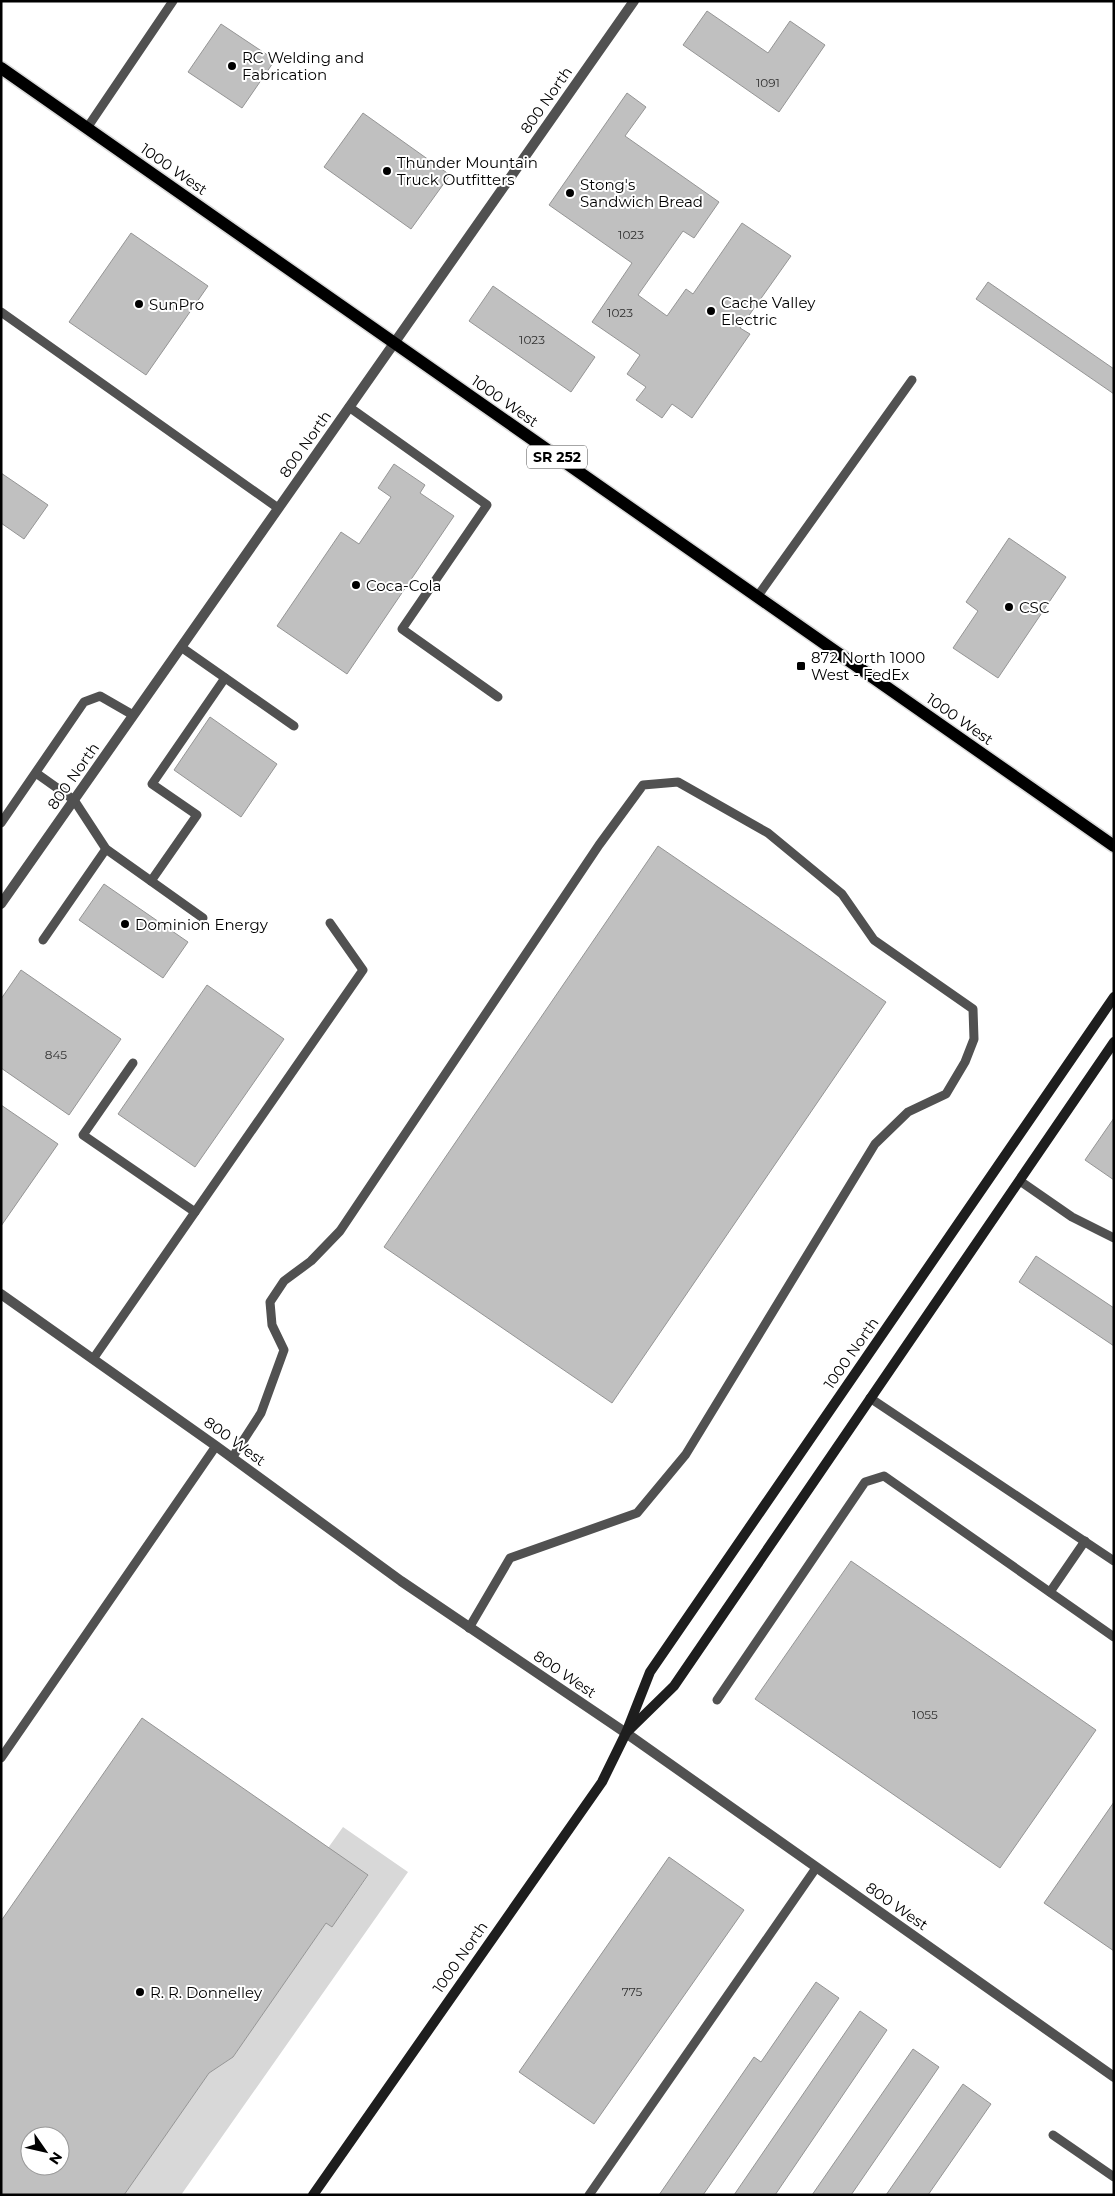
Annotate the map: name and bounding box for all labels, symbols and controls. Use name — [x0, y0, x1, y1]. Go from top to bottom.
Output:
place label: RC Welding and Fabrication — [242, 48, 364, 84]
marker: RC Welding and Fabrication — [226, 60, 238, 72]
street label: 800 North — [516, 63, 576, 137]
house number: 1091 — [756, 75, 780, 90]
street label: 1000 West — [137, 139, 211, 199]
place label: Thunder Mountain Truck Outfitters — [397, 153, 538, 189]
marker: Thunder Mountain Truck Outfitters — [381, 165, 393, 177]
place label: Stong's Sandwich Bread — [580, 175, 703, 211]
marker: Stong's Sandwich Bread — [564, 187, 576, 199]
house number: 1023 — [618, 227, 644, 242]
place label: Cache Valley Electric — [721, 293, 816, 329]
place label: SunPro — [149, 295, 204, 314]
marker: SunPro — [133, 298, 145, 310]
house number: 1023 — [607, 305, 633, 320]
marker: Cache Valley Electric — [705, 305, 717, 317]
house number: 1023 — [519, 332, 545, 347]
street label: 1000 West — [468, 371, 542, 431]
street label: 800 North — [275, 407, 335, 481]
road number: SR 252 — [527, 446, 587, 468]
place label: Coca-Cola — [366, 576, 441, 595]
marker: Coca-Cola — [350, 579, 362, 591]
place label: CSC — [1019, 598, 1050, 617]
marker: CSC — [1003, 601, 1015, 613]
place label: 872 North 1000 West - FedEx — [811, 648, 925, 684]
marker: 872 North 1000 West - FedEx — [795, 660, 807, 672]
street label: 1000 West — [923, 689, 997, 749]
street label: 800 North — [43, 739, 103, 813]
place label: Dominion Energy — [135, 915, 269, 934]
marker: Dominion Energy — [119, 918, 131, 930]
house number: 845 — [45, 1047, 67, 1062]
street label: 1000 North — [819, 1313, 883, 1393]
street label: 800 West — [200, 1412, 270, 1470]
street label: 800 West — [530, 1646, 600, 1702]
house number: 1055 — [912, 1707, 938, 1722]
street label: 800 West — [862, 1878, 932, 1934]
street label: 1000 North — [428, 1917, 492, 1997]
place label: R. R. Donnelley — [150, 1983, 263, 2002]
house number: 775 — [622, 1984, 643, 1999]
marker: R. R. Donnelley — [134, 1986, 146, 1998]
north arrow — [20, 2126, 70, 2176]
text: N — [45, 2149, 66, 2168]

